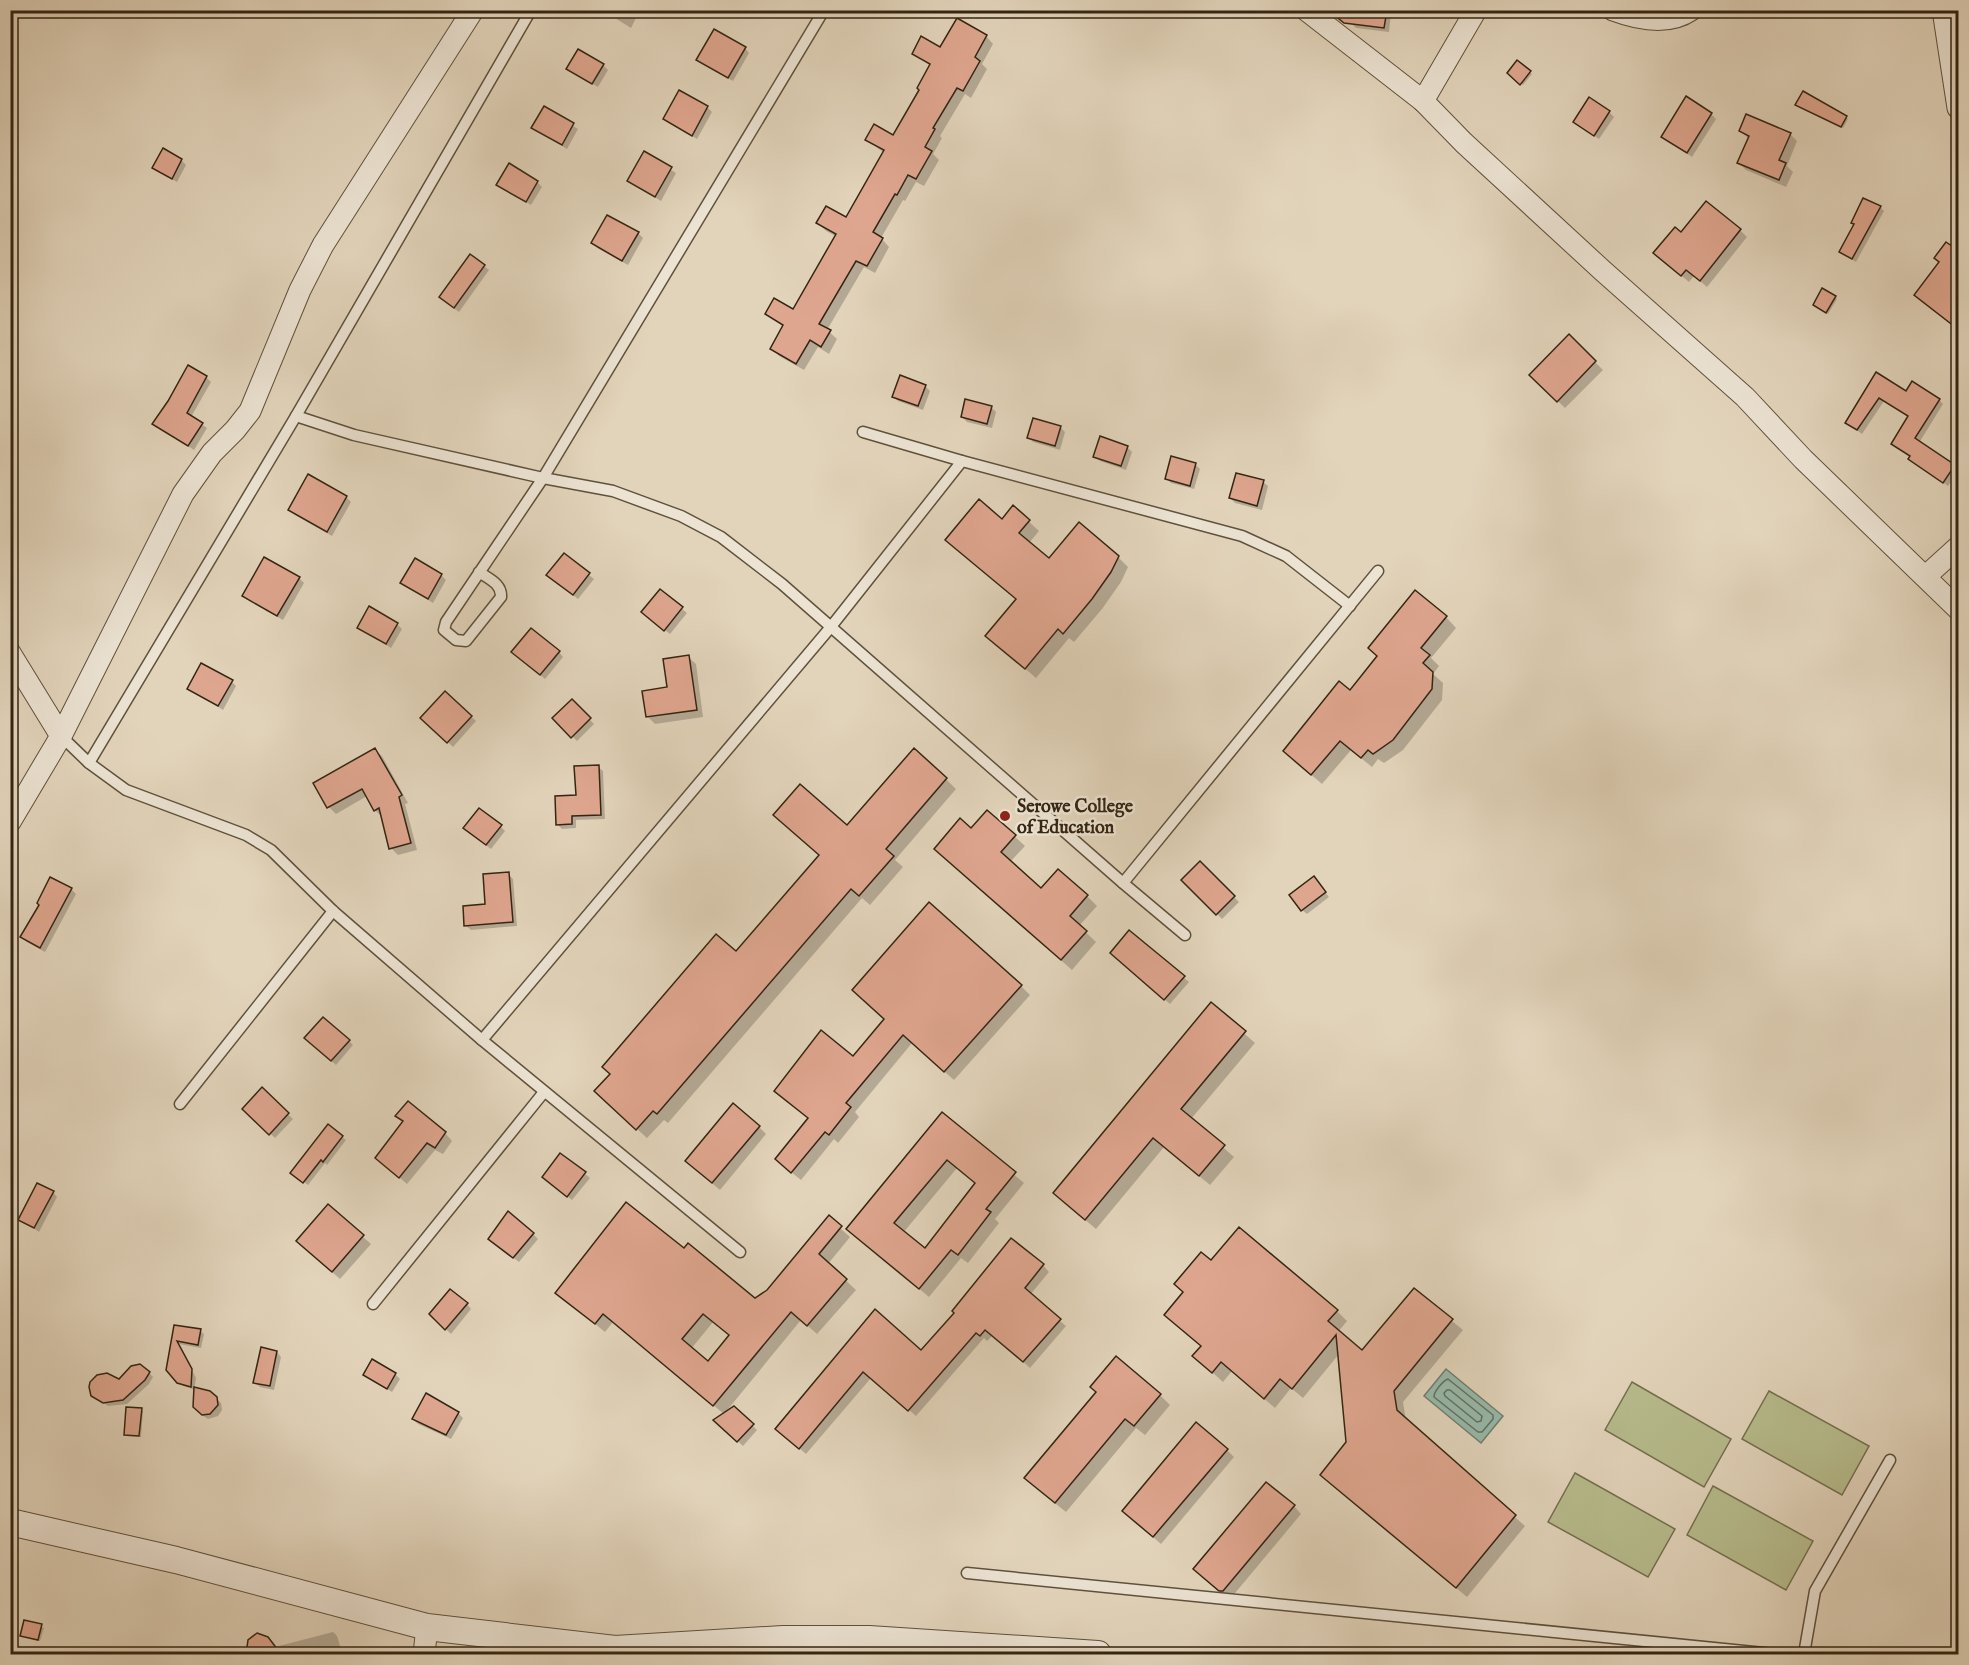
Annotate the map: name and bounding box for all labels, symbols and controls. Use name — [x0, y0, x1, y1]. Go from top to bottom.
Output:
place label: Serowe College of Education — [1017, 796, 1134, 840]
marker: Serowe College of Education — [998, 809, 1012, 823]

